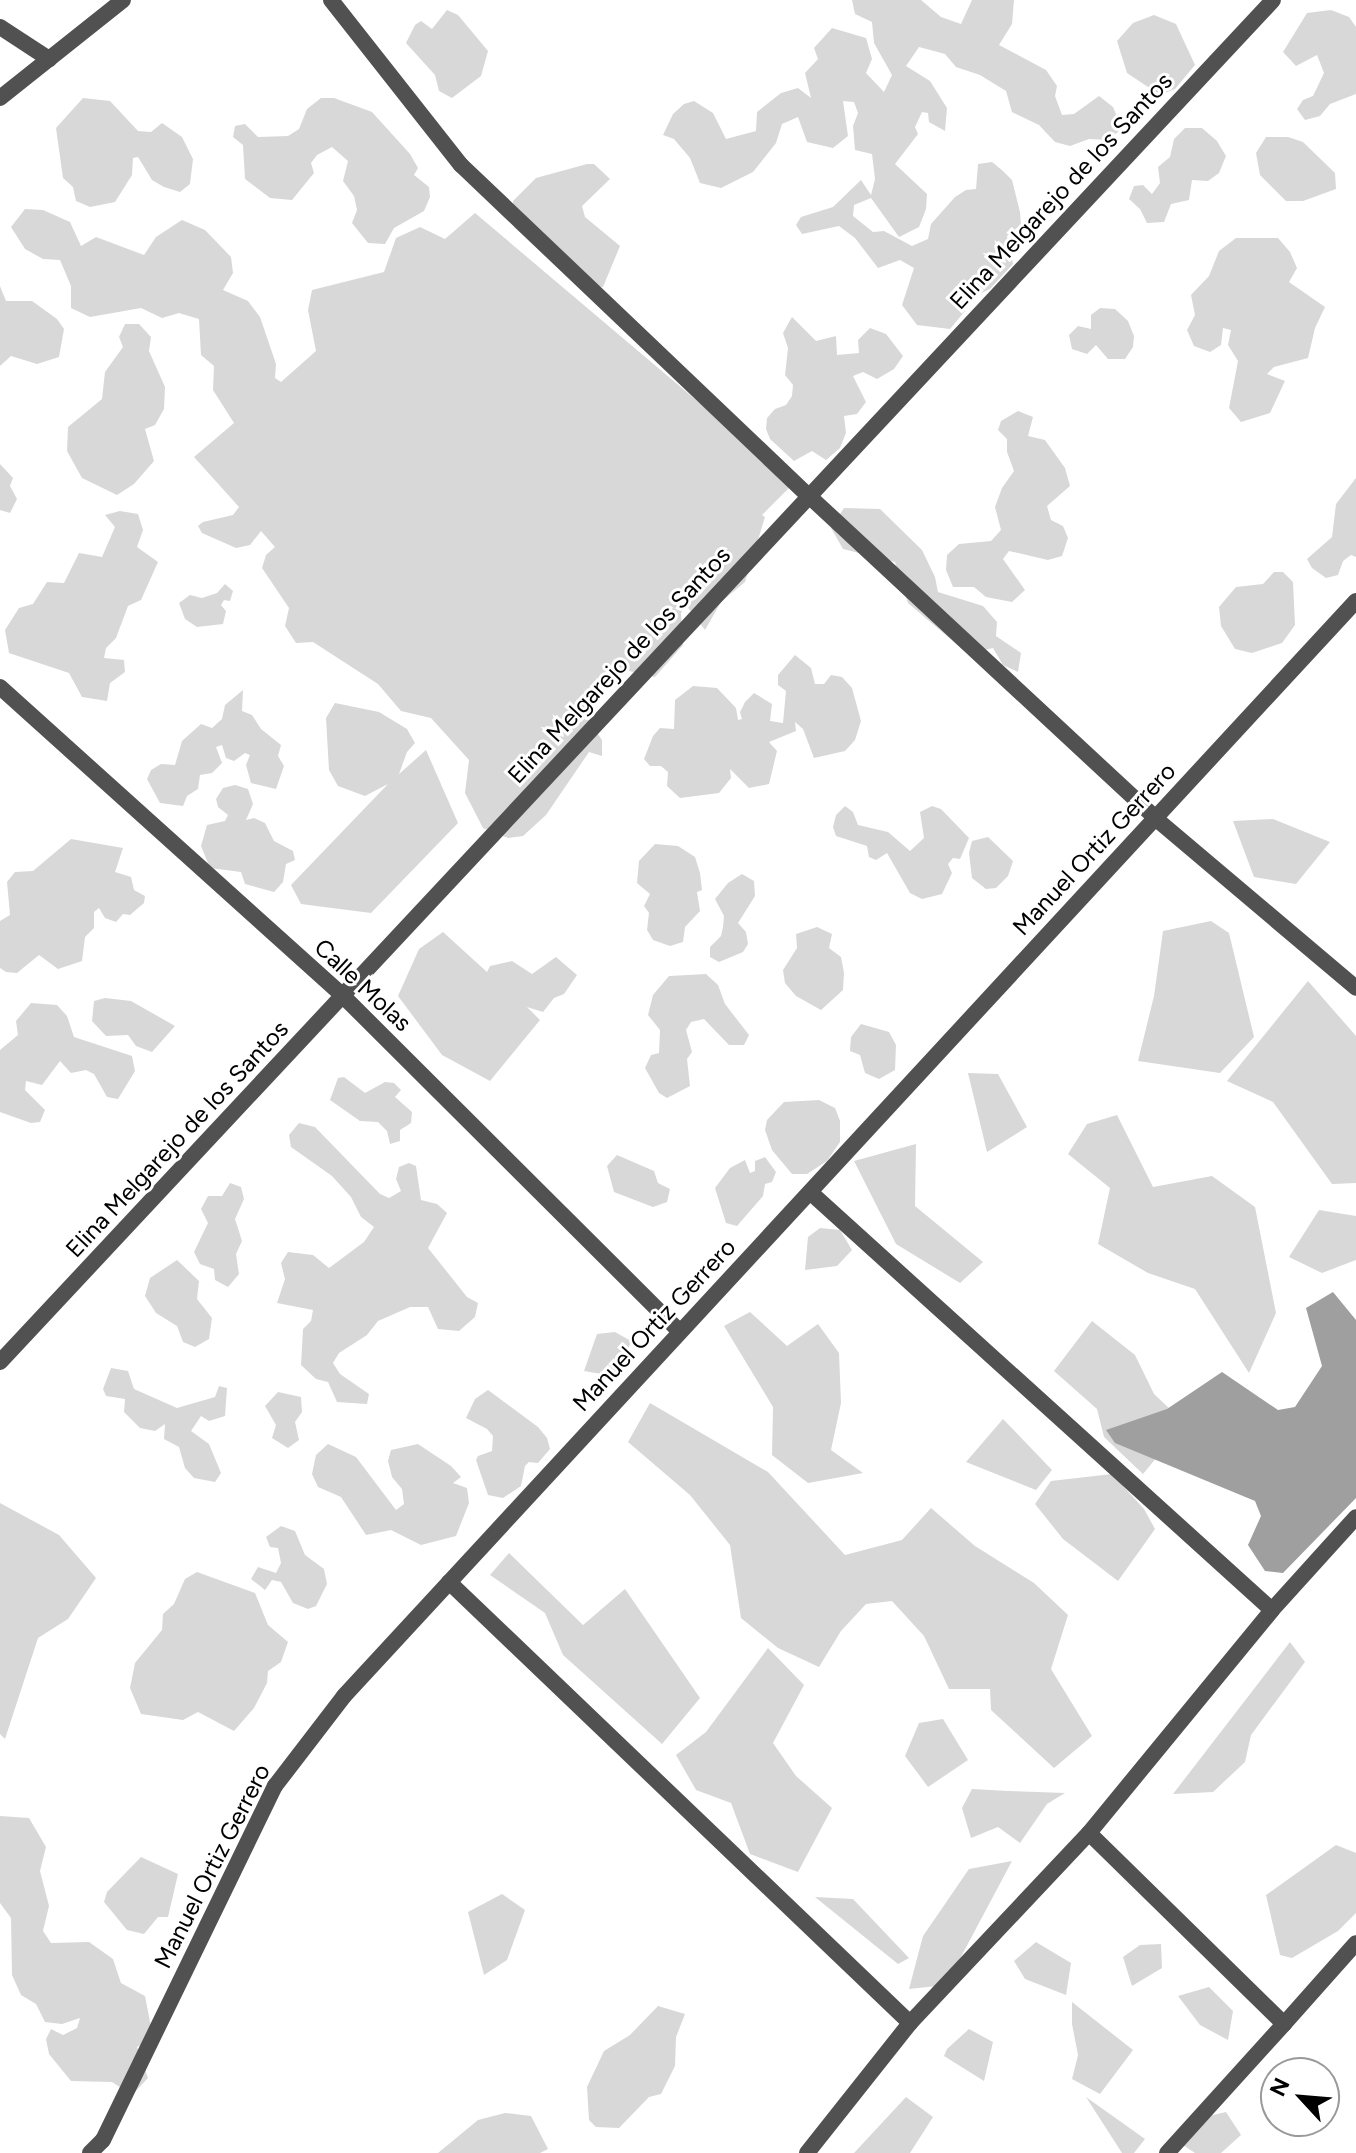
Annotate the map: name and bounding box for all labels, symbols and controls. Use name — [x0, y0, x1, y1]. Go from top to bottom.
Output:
street label: Elina Melgarejo de los Santos — [944, 67, 1178, 315]
street label: Elina Melgarejo de los Santos — [502, 541, 736, 789]
street label: Manuel Ortiz Gerrero — [1007, 757, 1181, 941]
street label: Calle Molas — [309, 933, 417, 1037]
street label: Elina Melgarejo de los Santos — [60, 1015, 294, 1263]
street label: Manuel Ortiz Gerrero — [567, 1233, 741, 1417]
street label: Manuel Ortiz Gerrero — [148, 1759, 276, 1973]
north arrow — [1260, 2057, 1340, 2137]
text: N — [1264, 2074, 1296, 2101]

